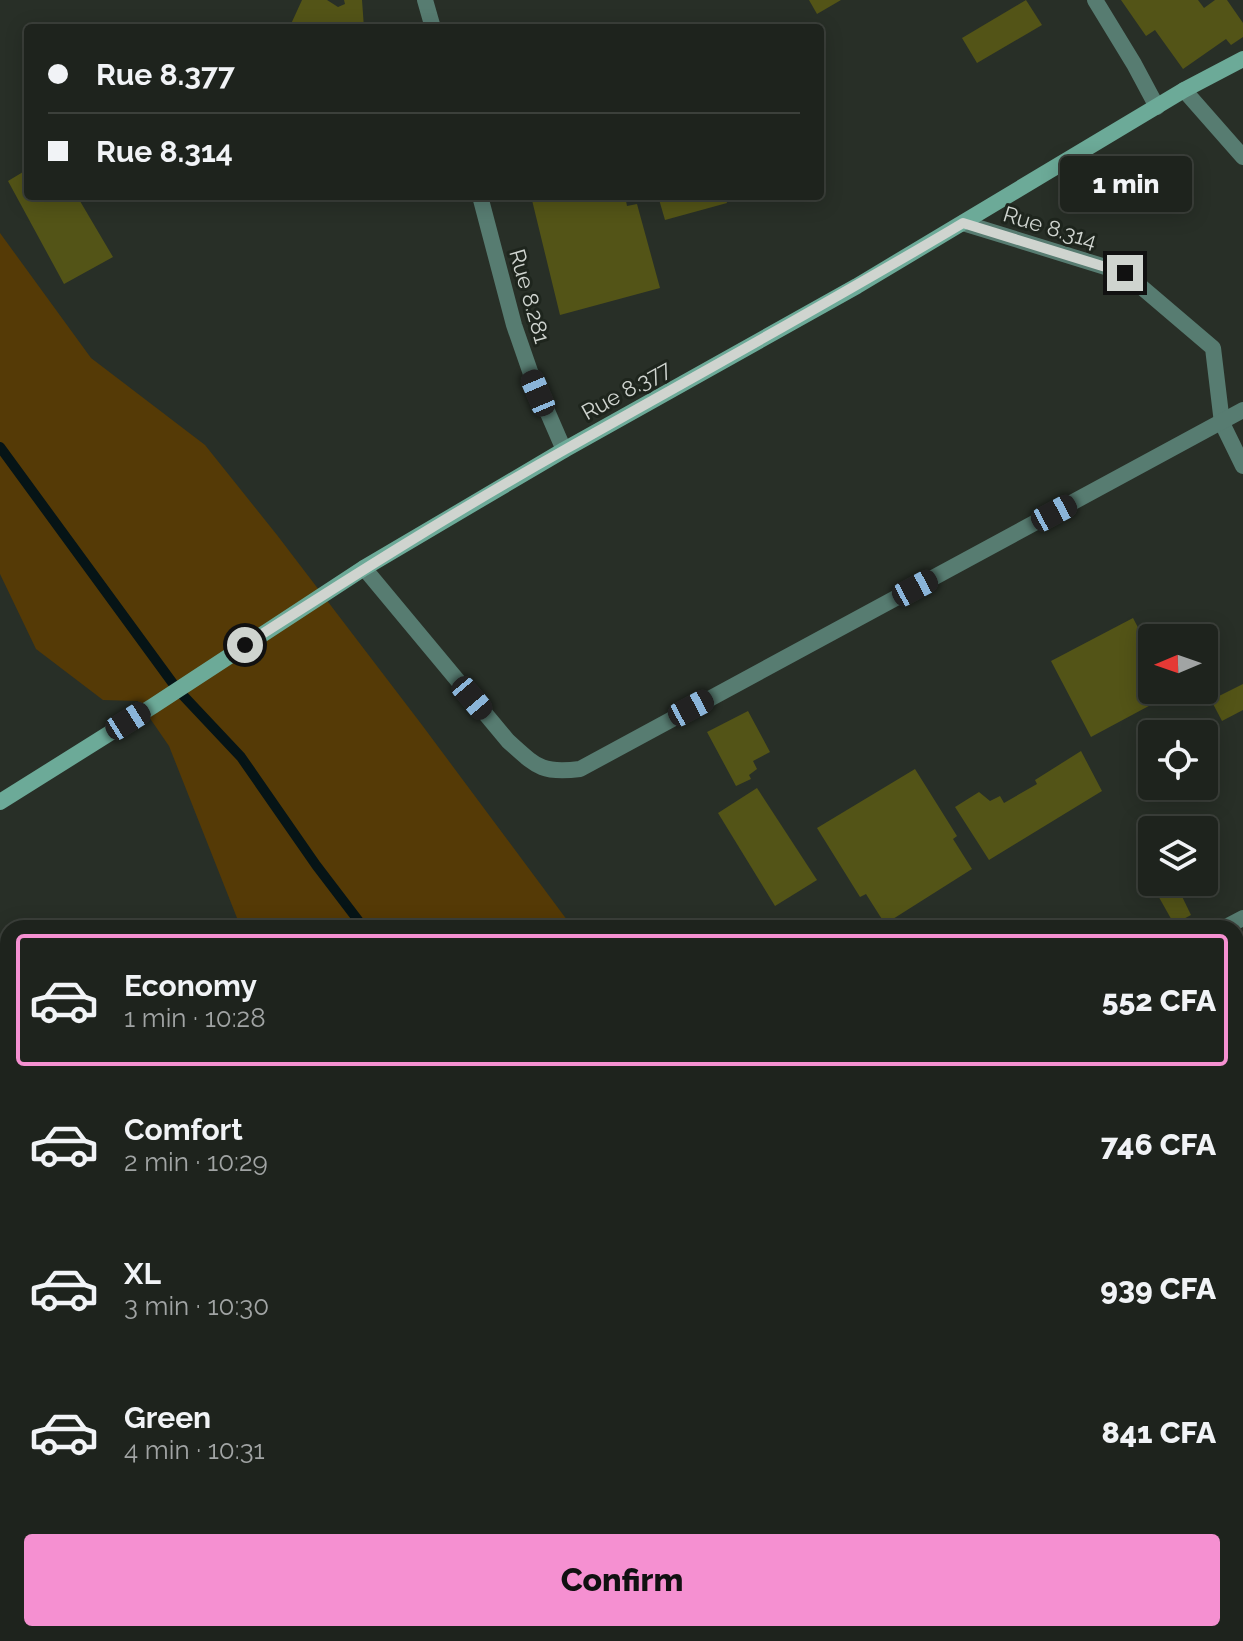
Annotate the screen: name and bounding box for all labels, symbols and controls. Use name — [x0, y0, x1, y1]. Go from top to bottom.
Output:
text: Rue 8.377 — [96, 57, 235, 92]
text: Rue 8.314 — [96, 134, 233, 169]
callout: 1 min — [1059, 157, 1191, 213]
text: 1 min — [1093, 169, 1159, 199]
street label: Rue 8.314 — [1000, 201, 1100, 253]
street label: Rue 8.281 — [504, 246, 556, 346]
route end — [1107, 255, 1143, 291]
street label: Rue 8.377 — [577, 355, 675, 425]
car — [518, 366, 558, 420]
car — [1027, 491, 1081, 535]
car — [888, 566, 942, 610]
north arrow — [1138, 624, 1218, 704]
map controls — [1138, 624, 1218, 896]
route start — [227, 627, 263, 663]
car — [447, 672, 497, 724]
car — [664, 686, 718, 730]
car — [101, 698, 155, 744]
button: locate — [1138, 720, 1218, 800]
button: layers — [1138, 816, 1218, 896]
icon: car — [28, 964, 100, 1036]
text: Economy — [124, 968, 257, 1003]
text: 552 CFA — [1102, 983, 1216, 1018]
text: 1 min · 10:28 — [124, 1003, 266, 1033]
icon: car — [28, 1108, 100, 1180]
text: Comfort — [124, 1112, 243, 1147]
text: 746 CFA — [1101, 1127, 1216, 1162]
text: 2 min · 10:29 — [124, 1147, 268, 1177]
icon: car — [28, 1252, 100, 1324]
text: XL — [124, 1256, 161, 1291]
text: 939 CFA — [1100, 1271, 1216, 1306]
text: 3 min · 10:30 — [124, 1291, 269, 1321]
icon: car — [28, 1396, 100, 1468]
text: Green — [124, 1400, 211, 1435]
text: 841 CFA — [1102, 1415, 1216, 1450]
text: 4 min · 10:31 — [124, 1435, 265, 1465]
button: Confirm — [24, 1534, 1220, 1626]

